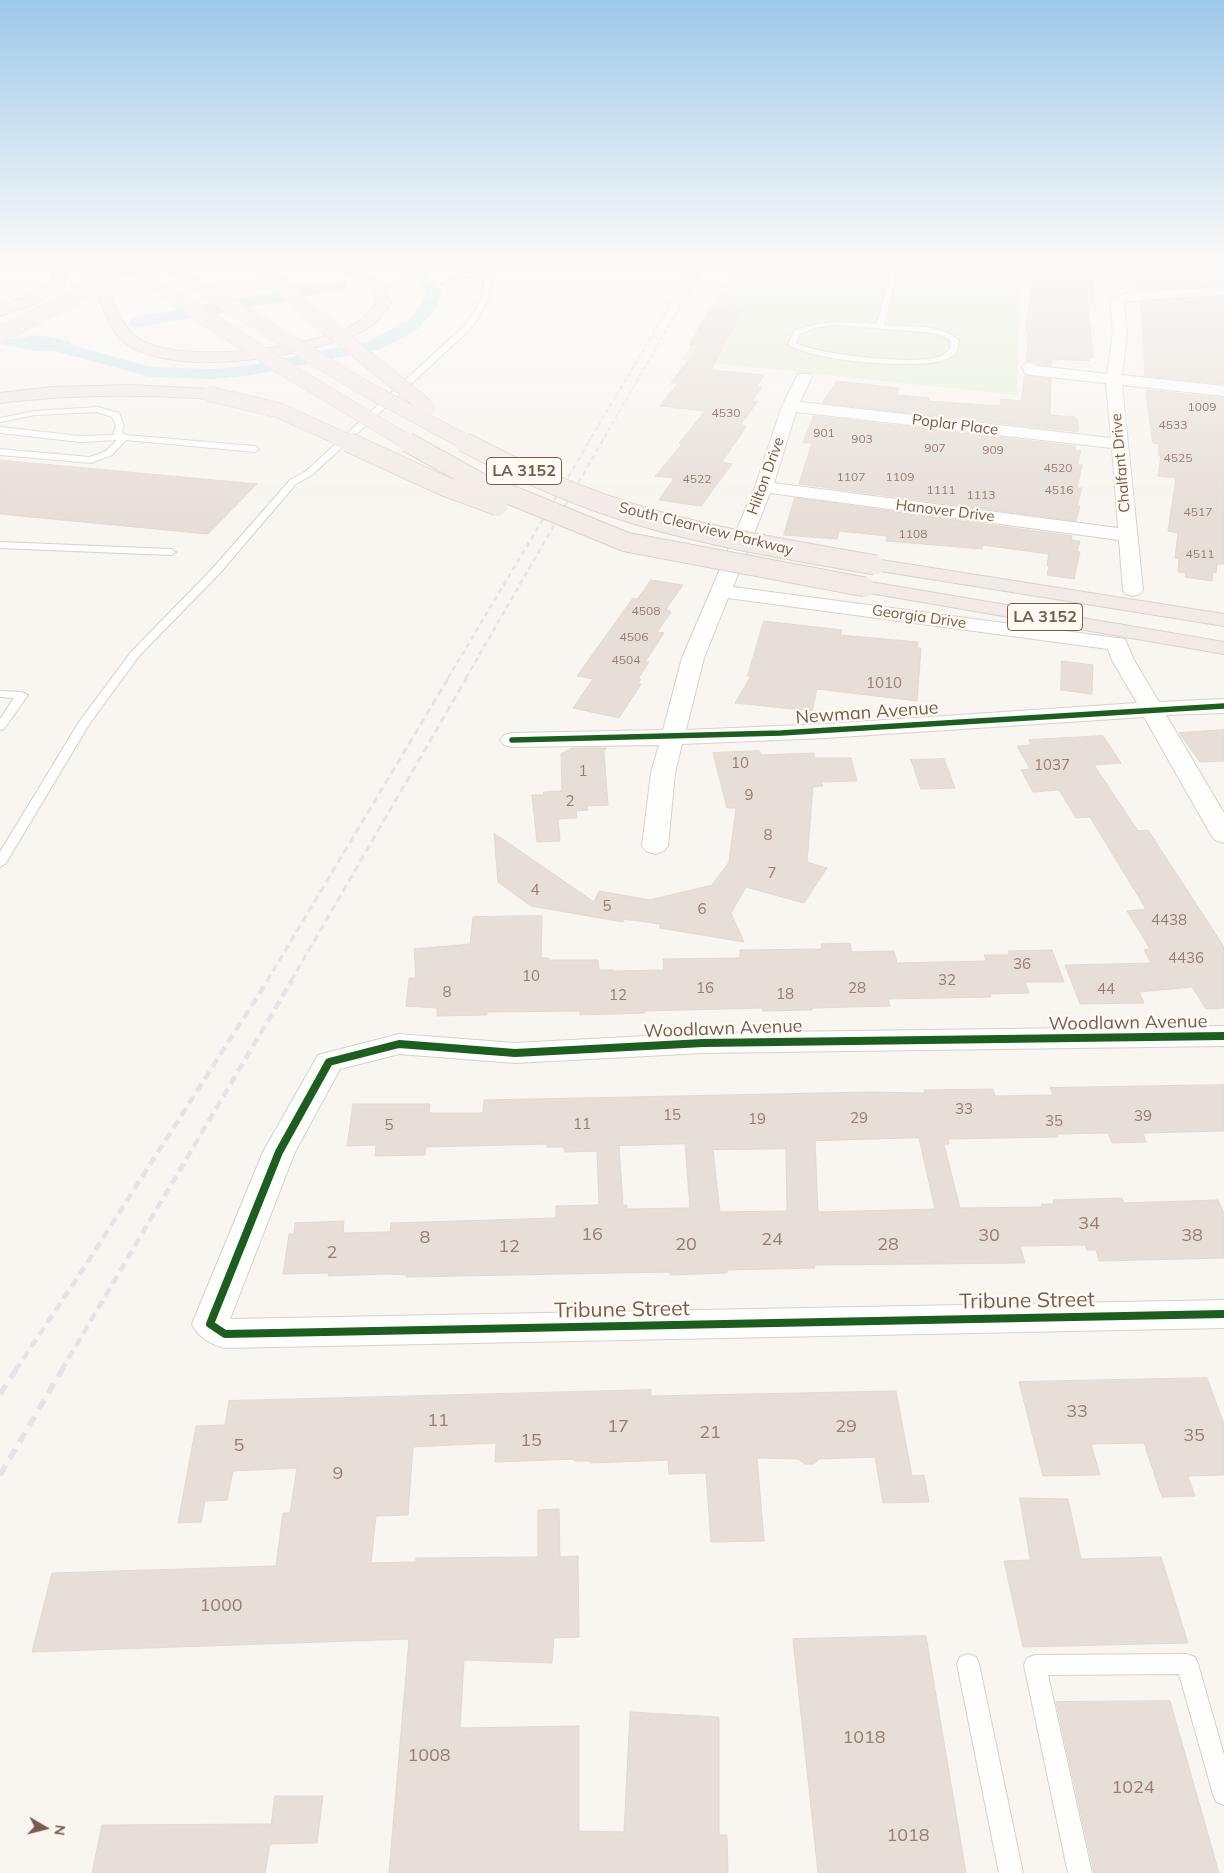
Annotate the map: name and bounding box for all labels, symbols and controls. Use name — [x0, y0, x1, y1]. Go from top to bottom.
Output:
house number: 1009 — [1188, 400, 1216, 414]
house number: 4530 — [712, 406, 740, 420]
street label: Poplar Place — [911, 411, 999, 439]
street label: Chalfant Drive — [1108, 413, 1134, 513]
house number: 4533 — [1159, 418, 1187, 432]
house number: 901 — [813, 426, 835, 440]
house number: 903 — [851, 432, 873, 446]
street label: Hilton Drive — [744, 435, 788, 517]
house number: 907 — [924, 441, 946, 455]
house number: 909 — [982, 443, 1004, 457]
house number: 4525 — [1164, 451, 1192, 465]
road number: LA 3152 — [486, 458, 562, 484]
house number: 4520 — [1044, 461, 1072, 475]
house number: 1107 — [837, 470, 865, 484]
house number: 1109 — [886, 470, 914, 484]
house number: 4522 — [683, 472, 711, 486]
house number: 1111 — [927, 483, 955, 497]
house number: 4516 — [1045, 483, 1073, 497]
house number: 1113 — [967, 488, 995, 502]
street label: Hanover Drive — [895, 496, 995, 526]
street label: South Clearview Parkway — [617, 499, 795, 559]
house number: 4517 — [1184, 505, 1212, 519]
house number: 1108 — [899, 527, 927, 541]
house number: 4511 — [1186, 547, 1214, 561]
street label: Georgia Drive — [871, 601, 967, 633]
house number: 4508 — [632, 604, 660, 618]
road number: LA 3152 — [1008, 604, 1082, 630]
house number: 4506 — [620, 630, 648, 644]
house number: 4504 — [612, 653, 640, 667]
house number: 1010 — [866, 674, 902, 692]
street label: Newman Avenue — [795, 697, 939, 729]
house number: 10 — [731, 754, 749, 772]
house number: 1037 — [1034, 756, 1070, 774]
house number: 1 — [579, 762, 587, 780]
house number: 9 — [745, 786, 753, 804]
house number: 2 — [566, 792, 574, 810]
house number: 8 — [764, 826, 772, 844]
house number: 7 — [768, 864, 776, 882]
house number: 4 — [531, 881, 539, 899]
house number: 5 — [603, 897, 611, 915]
house number: 6 — [698, 900, 706, 918]
house number: 4438 — [1151, 911, 1187, 929]
house number: 4436 — [1168, 949, 1204, 967]
house number: 36 — [1013, 955, 1031, 973]
house number: 10 — [522, 967, 540, 985]
house number: 32 — [938, 971, 956, 989]
house number: 16 — [696, 979, 714, 997]
house number: 28 — [848, 979, 866, 997]
house number: 44 — [1097, 980, 1115, 998]
house number: 8 — [443, 983, 451, 1001]
house number: 18 — [776, 985, 794, 1003]
house number: 12 — [609, 986, 627, 1004]
street label: Woodlawn Avenue — [1048, 1011, 1208, 1035]
street label: Woodlawn Avenue — [643, 1015, 803, 1043]
house number: 33 — [955, 1100, 973, 1118]
house number: 15 — [663, 1106, 681, 1124]
house number: 39 — [1134, 1107, 1152, 1125]
house number: 29 — [850, 1109, 868, 1127]
house number: 19 — [748, 1110, 766, 1128]
house number: 35 — [1045, 1112, 1063, 1130]
house number: 11 — [573, 1115, 591, 1133]
house number: 5 — [385, 1116, 393, 1134]
house number: 34 — [1078, 1213, 1100, 1235]
house number: 16 — [581, 1224, 603, 1246]
house number: 30 — [978, 1225, 1000, 1247]
house number: 38 — [1181, 1225, 1203, 1247]
house number: 8 — [420, 1227, 430, 1249]
house number: 24 — [761, 1229, 783, 1251]
house number: 20 — [675, 1234, 697, 1256]
house number: 28 — [877, 1234, 899, 1256]
house number: 12 — [498, 1236, 520, 1258]
house number: 2 — [327, 1242, 337, 1264]
street label: Tribune Street — [959, 1287, 1095, 1315]
street label: Tribune Street — [554, 1296, 690, 1324]
house number: 33 — [1066, 1401, 1088, 1423]
house number: 11 — [427, 1410, 449, 1432]
house number: 17 — [607, 1416, 629, 1438]
house number: 29 — [835, 1416, 857, 1438]
house number: 21 — [699, 1422, 721, 1444]
house number: 35 — [1183, 1425, 1205, 1447]
house number: 15 — [520, 1430, 542, 1452]
house number: 5 — [234, 1435, 244, 1457]
house number: 9 — [333, 1463, 343, 1485]
house number: 1000 — [199, 1595, 243, 1617]
house number: 1018 — [842, 1727, 886, 1749]
house number: 1008 — [407, 1745, 451, 1767]
house number: 1024 — [1111, 1777, 1155, 1799]
north arrow — [20, 1803, 70, 1853]
text: N — [50, 1824, 70, 1837]
house number: 1018 — [886, 1825, 930, 1847]

